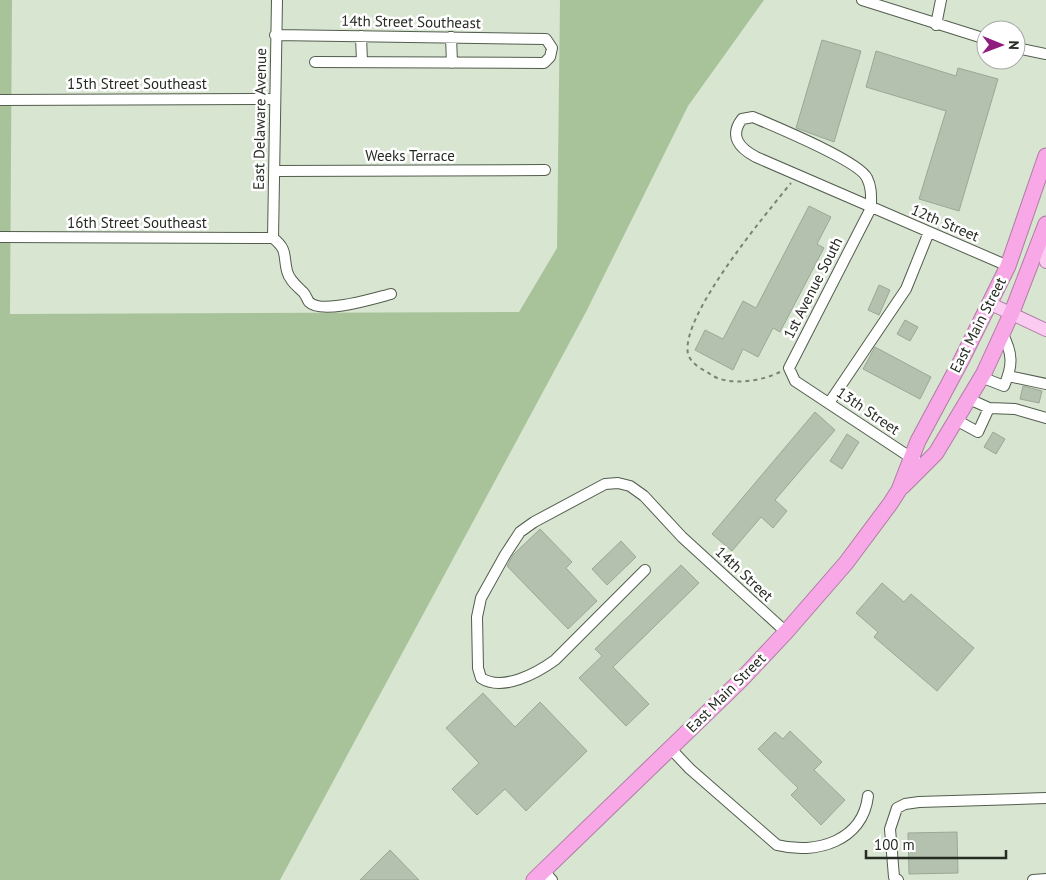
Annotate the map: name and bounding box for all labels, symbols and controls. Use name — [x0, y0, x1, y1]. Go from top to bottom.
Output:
street label: 14th Street Southeast — [341, 11, 481, 32]
north arrow — [976, 20, 1026, 70]
text: N — [1005, 40, 1023, 50]
street label: East Delaware Avenue — [249, 48, 270, 190]
street label: 15th Street Southeast — [67, 74, 207, 93]
street label: Weeks Terrace — [365, 146, 455, 165]
street label: 12th Street — [908, 200, 982, 245]
street label: 16th Street Southeast — [67, 213, 207, 232]
street label: 1st Avenue South — [779, 234, 846, 342]
street label: East Main Street — [945, 274, 1010, 376]
street label: 13th Street — [833, 383, 903, 439]
street label: 14th Street — [712, 542, 777, 605]
street label: East Main Street — [682, 649, 769, 736]
scale bar — [866, 828, 1006, 860]
text: 100 m — [874, 835, 915, 854]

